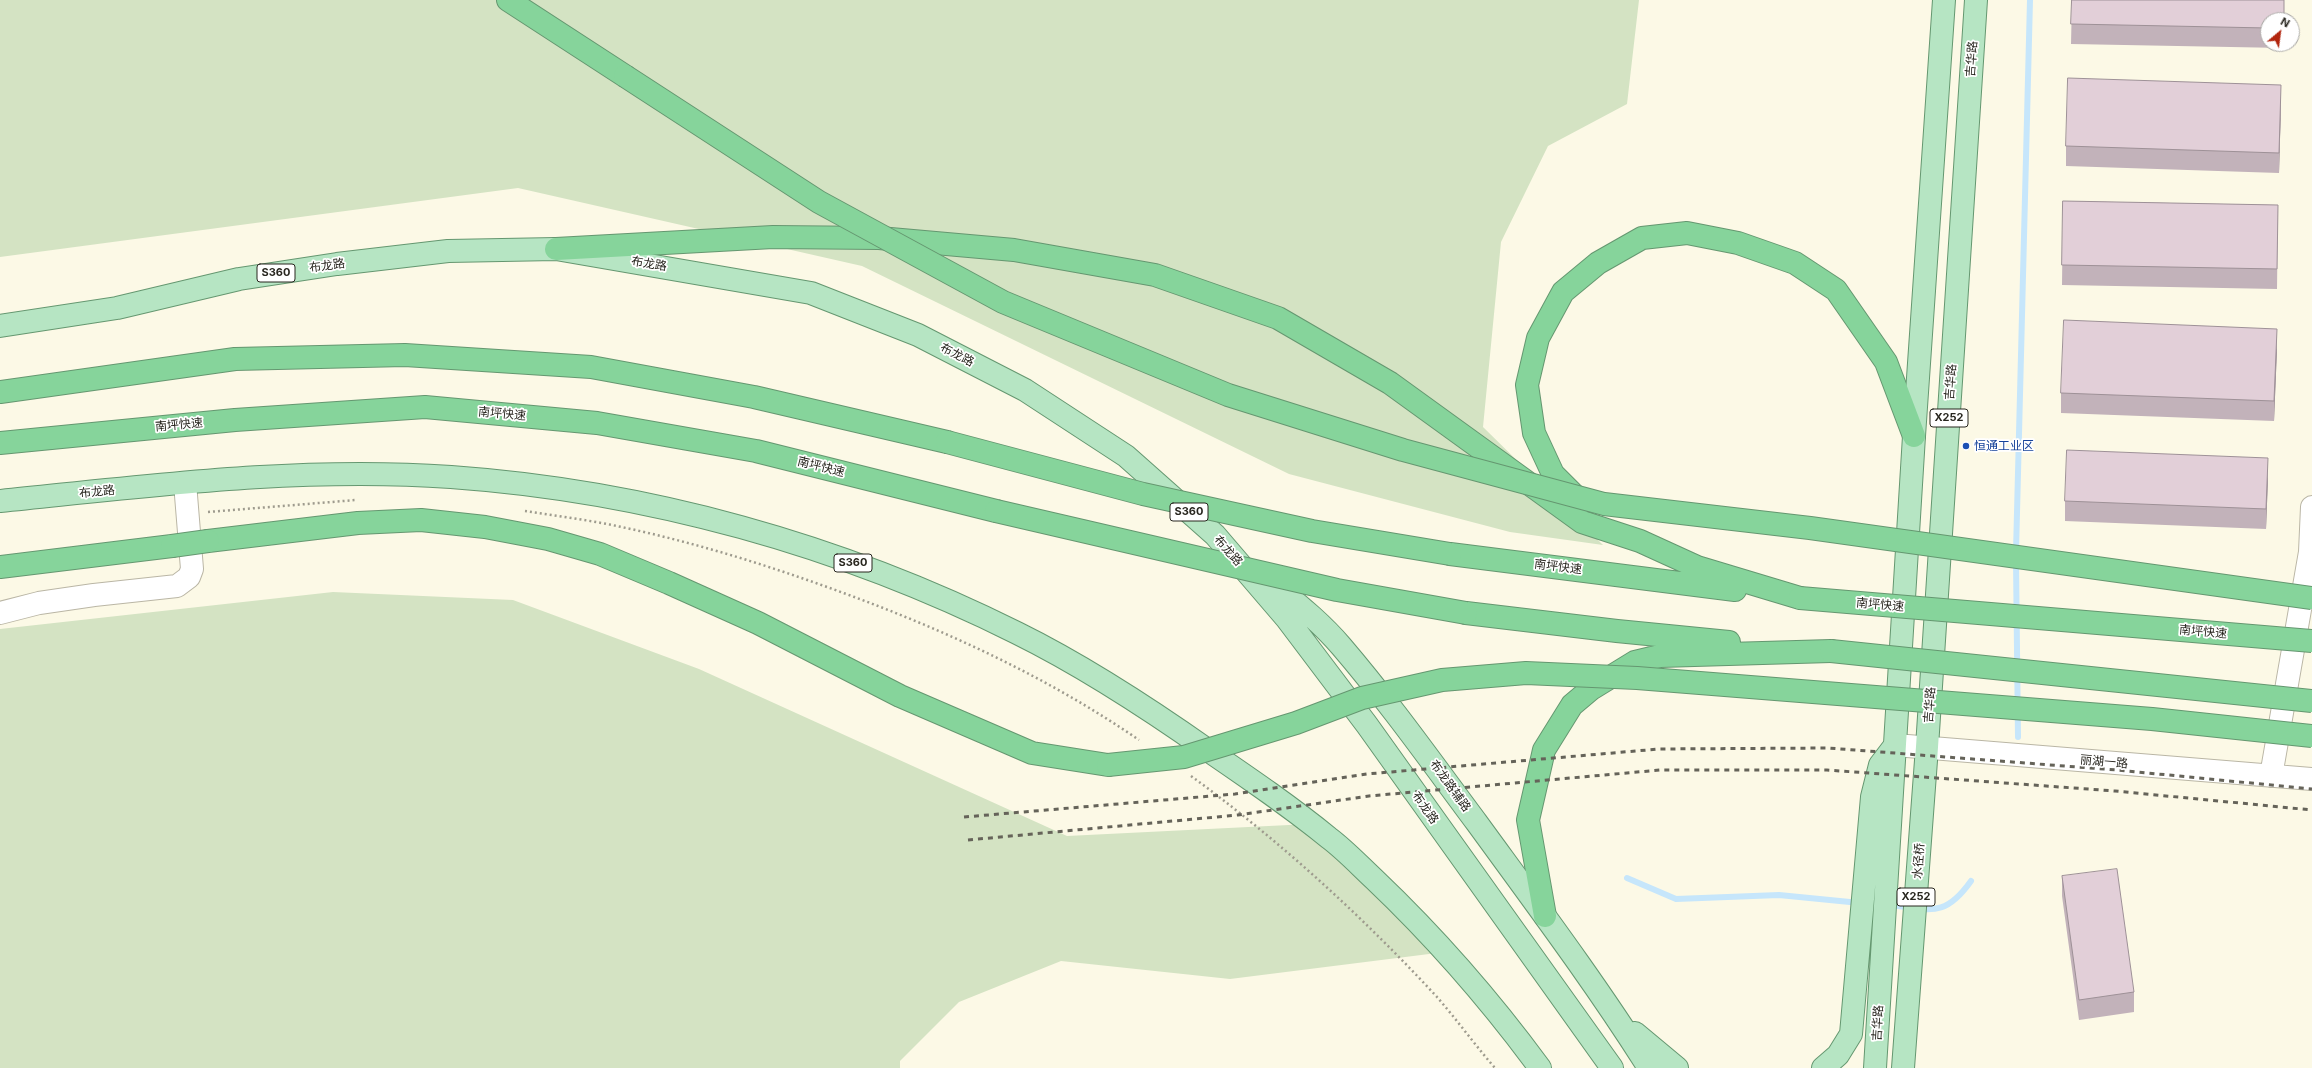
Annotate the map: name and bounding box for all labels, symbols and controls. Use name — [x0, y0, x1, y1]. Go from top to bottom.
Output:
north arrow — [2260, 12, 2300, 52]
text: N — [2278, 14, 2292, 31]
street label: 吉华路 — [1964, 41, 1980, 77]
street label: 布龙路 — [630, 254, 668, 274]
street label: 布龙路 — [308, 256, 346, 276]
road number: S360 — [257, 264, 295, 282]
street label: 布龙路 — [938, 340, 976, 370]
street label: 吉华路 — [1943, 364, 1959, 400]
street label: 南坪快速 — [477, 405, 527, 423]
road number: X252 — [1930, 409, 1968, 427]
street label: 南坪快速 — [154, 416, 204, 434]
place label: 恒通工业区 — [1974, 439, 2034, 453]
marker: 恒通工业区 — [1961, 441, 1971, 451]
street label: 南坪快速 — [796, 454, 846, 480]
street label: 布龙路 — [78, 483, 116, 501]
road number: S360 — [1170, 503, 1208, 521]
street label: 布龙路 — [1211, 533, 1245, 569]
road number: S360 — [834, 554, 872, 572]
street label: 南坪快速 — [1533, 557, 1583, 577]
street label: 南坪快速 — [1855, 596, 1905, 614]
street label: 南坪快速 — [2178, 623, 2228, 641]
street label: 吉华路 — [1922, 687, 1938, 723]
street label: 丽湖一路 — [2079, 753, 2129, 771]
street label: 布龙路辅路 — [1427, 757, 1473, 815]
street label: 布龙路 — [1409, 789, 1441, 827]
street label: 水径桥 — [1911, 843, 1927, 879]
road number: X252 — [1897, 888, 1935, 906]
street label: 吉华路 — [1870, 1005, 1886, 1041]

